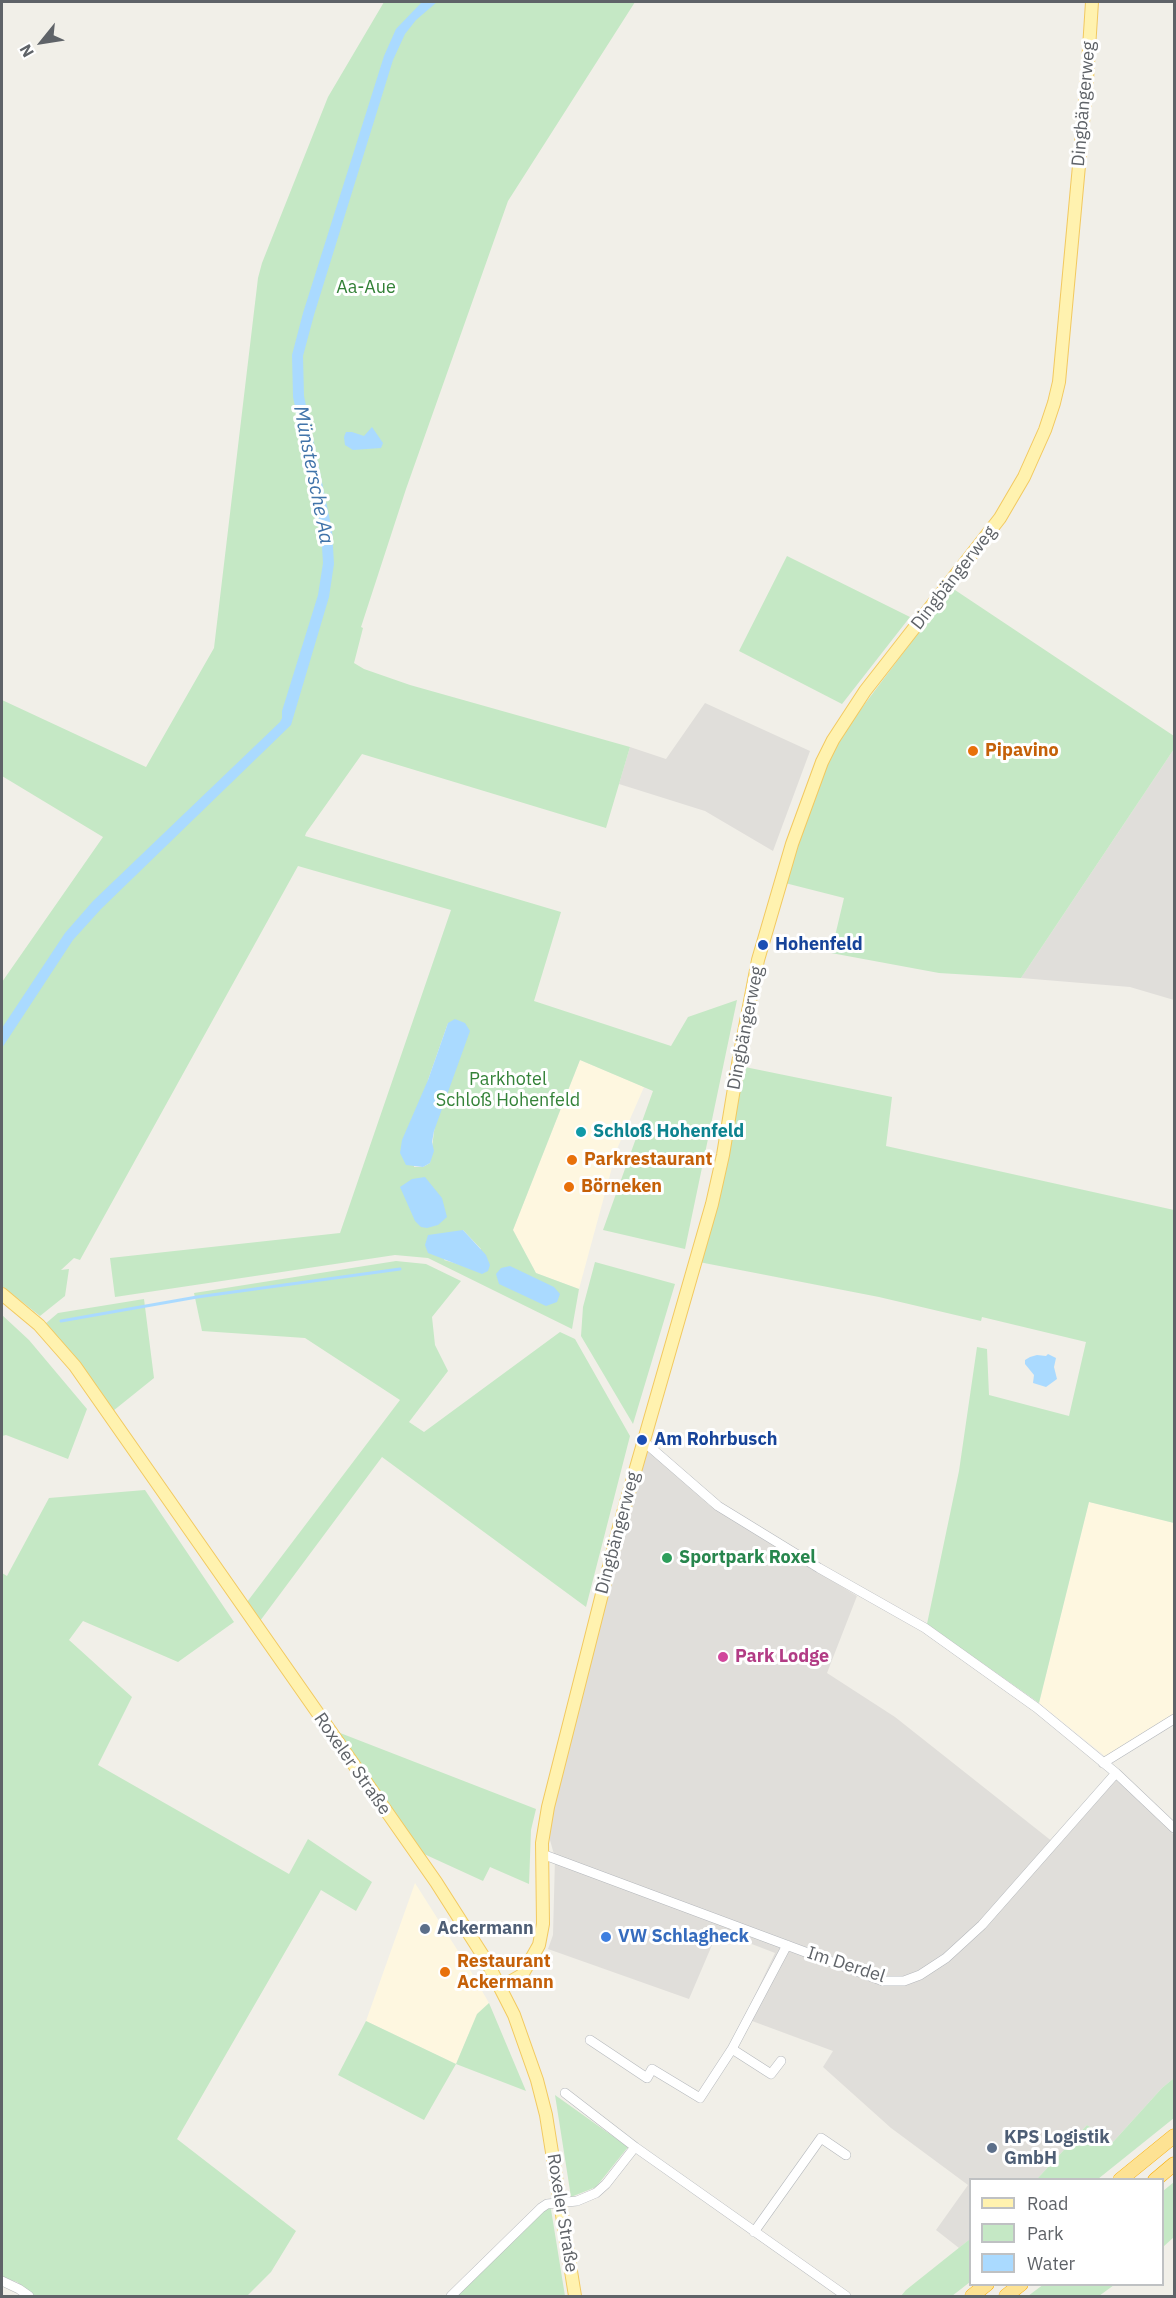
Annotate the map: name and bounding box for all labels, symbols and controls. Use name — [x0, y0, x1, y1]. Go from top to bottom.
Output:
north arrow — [12, 12, 72, 72]
street label: Dingbängerweg — [1068, 40, 1100, 168]
text: N — [15, 41, 38, 61]
park label: Aa-Aue — [336, 277, 396, 299]
water label: Münstersche Aa — [288, 404, 338, 546]
street label: Dingbängerweg — [907, 522, 1001, 634]
place label: Pipavino — [985, 740, 1059, 762]
marker: Pipavino — [966, 744, 980, 758]
place label: Hohenfeld — [775, 934, 863, 956]
marker: Hohenfeld — [756, 938, 770, 952]
street label: Dingbängerweg — [723, 964, 769, 1092]
park label: Parkhotel Schloß Hohenfeld — [436, 1069, 580, 1112]
place label: Schloß Hohenfeld — [593, 1121, 744, 1143]
marker: Schloß Hohenfeld — [574, 1125, 588, 1139]
place label: Parkrestaurant — [584, 1149, 712, 1171]
marker: Parkrestaurant — [565, 1153, 579, 1167]
place label: Börneken — [581, 1176, 662, 1198]
marker: Börneken — [562, 1180, 576, 1194]
place label: Am Rohrbusch — [654, 1429, 777, 1451]
marker: Am Rohrbusch — [635, 1433, 649, 1447]
street label: Dingbängerweg — [591, 1470, 645, 1596]
place label: Sportpark Roxel — [679, 1547, 816, 1569]
marker: Sportpark Roxel — [660, 1551, 674, 1565]
place label: Park Lodge — [735, 1646, 829, 1668]
marker: Park Lodge — [716, 1650, 730, 1664]
street label: Roxeler Straße — [309, 1709, 395, 1819]
place label: Ackermann — [437, 1918, 534, 1940]
marker: Ackermann — [418, 1922, 432, 1936]
place label: VW Schlagheck — [618, 1926, 749, 1948]
marker: VW Schlagheck — [599, 1930, 613, 1944]
street label: Im Derdel — [804, 1942, 888, 1988]
place label: Restaurant Ackermann — [457, 1951, 554, 1994]
marker: Restaurant Ackermann — [438, 1965, 452, 1979]
place label: KPS Logistik GmbH — [1004, 2127, 1110, 2170]
marker: KPS Logistik GmbH — [985, 2141, 999, 2155]
street label: Roxeler Straße — [542, 2152, 582, 2274]
legend — [969, 2178, 1164, 2286]
text: Road — [1027, 2192, 1068, 2215]
text: Park — [1027, 2222, 1063, 2245]
text: Water — [1027, 2252, 1075, 2275]

